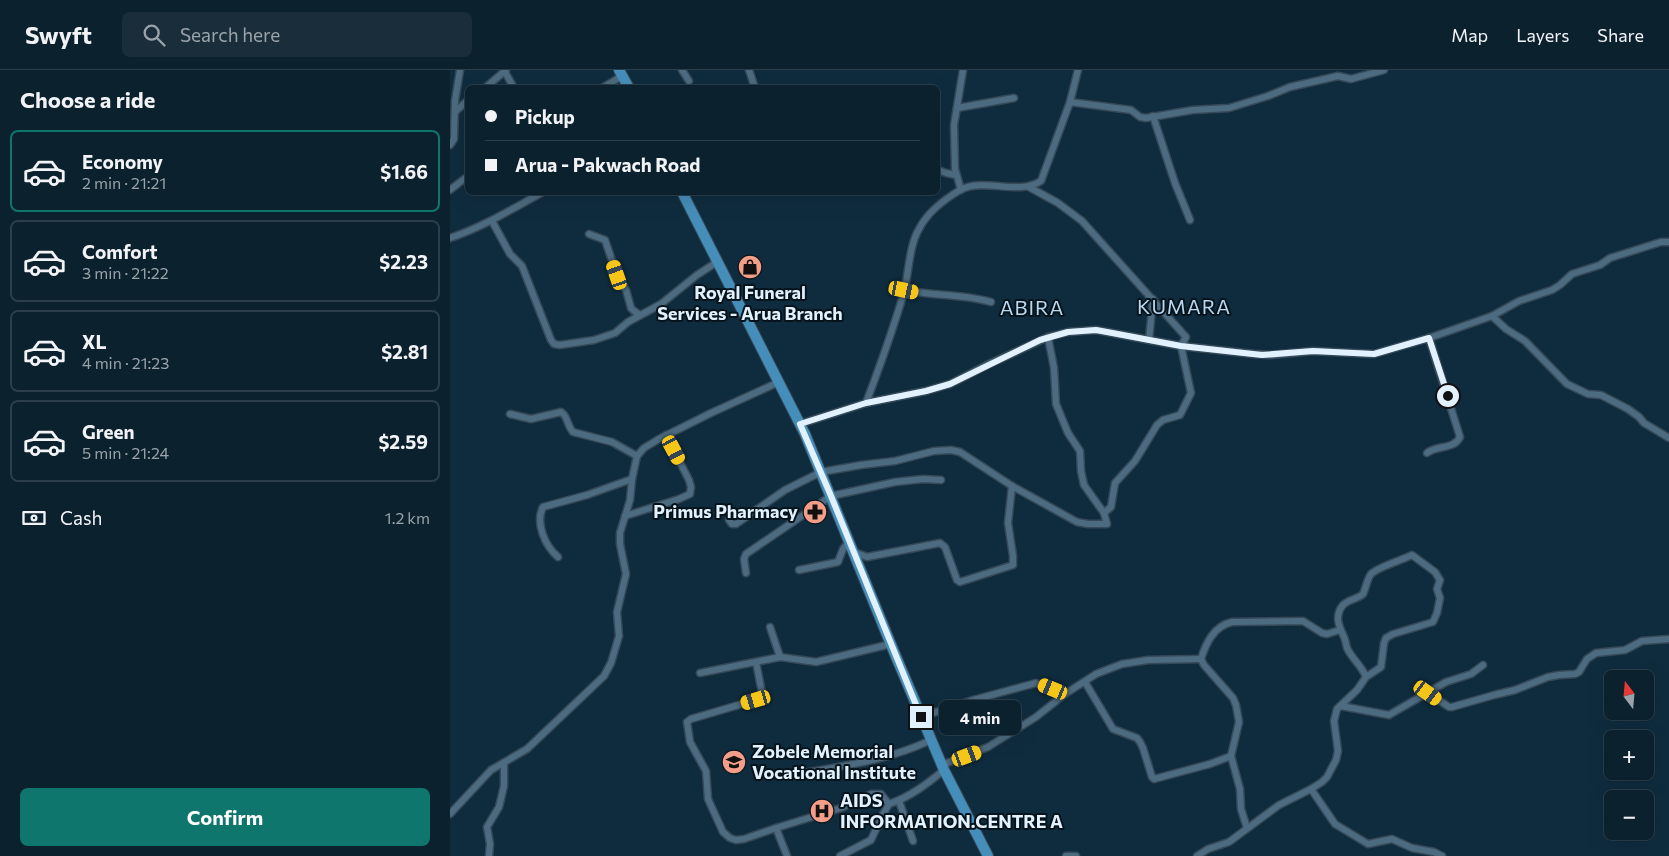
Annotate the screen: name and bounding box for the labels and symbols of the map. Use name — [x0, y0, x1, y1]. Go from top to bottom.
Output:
shop icon: Royal Funeral Services - Arua Branch — [737, 254, 763, 280]
car — [605, 258, 628, 292]
car — [887, 280, 920, 300]
place label: Royal Funeral Services - Arua Branch — [657, 281, 843, 324]
district label: KUMARA — [1137, 294, 1231, 318]
district label: ABIRA — [1000, 295, 1064, 319]
route start — [1437, 385, 1459, 407]
car — [660, 433, 687, 467]
pharmacy icon: Primus Pharmacy — [802, 499, 828, 525]
place label: Primus Pharmacy — [653, 500, 798, 522]
north arrow — [1604, 670, 1654, 720]
car — [1036, 676, 1069, 702]
car — [1411, 678, 1444, 708]
car — [739, 689, 772, 711]
callout: 4 min — [938, 700, 1021, 734]
route end — [910, 706, 932, 728]
place label: Zobele Memorial Vocational Institute — [752, 740, 916, 783]
car — [950, 744, 983, 768]
school or university icon: Zobele Memorial Vocational Institute — [721, 749, 747, 775]
place label: AIDS INFORMATION.CENTRE A — [840, 789, 1063, 832]
hospital icon: AIDS INFORMATION.CENTRE A — [809, 798, 835, 824]

